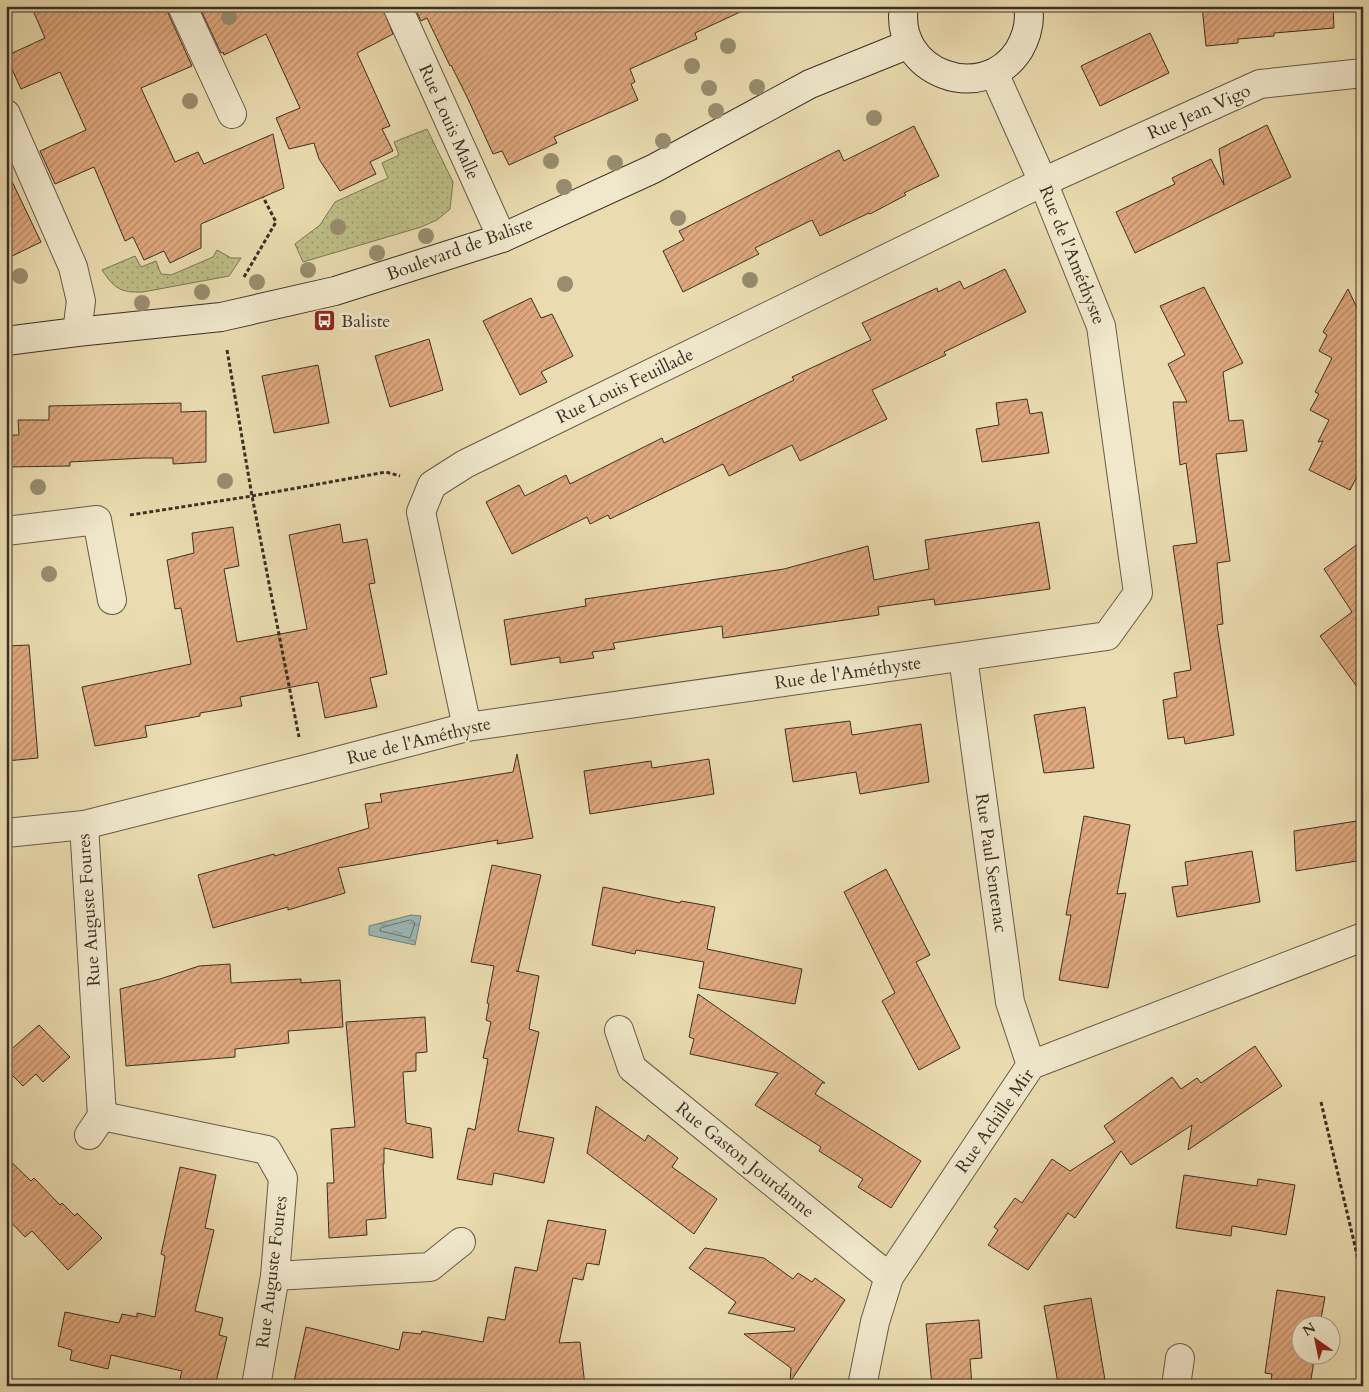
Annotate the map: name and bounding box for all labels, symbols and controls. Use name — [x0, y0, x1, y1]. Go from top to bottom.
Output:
street label: Rue Louis Malle — [412, 60, 486, 184]
street label: Rue Jean Vigo — [1143, 78, 1255, 146]
street label: Rue de l'Améthyste — [1033, 182, 1111, 328]
street label: Boulevard de Baliste — [383, 211, 537, 287]
bus stop icon: Baliste — [313, 309, 337, 333]
place label: Baliste — [341, 309, 391, 334]
street label: Rue Louis Feuillade — [552, 342, 698, 430]
street label: Rue de l'Améthyste — [773, 650, 923, 696]
street label: Rue de l'Améthyste — [344, 711, 494, 771]
street label: Rue Paul Sentenac — [969, 792, 1013, 934]
street label: Rue Auguste Foures — [71, 833, 107, 987]
street label: Rue Achille Mir — [950, 1063, 1040, 1178]
street label: Rue Gaston Jourdanne — [670, 1096, 820, 1224]
street label: Rue Auguste Foures — [250, 1194, 294, 1350]
north arrow — [1292, 1314, 1342, 1364]
text: N — [1299, 1318, 1319, 1341]

